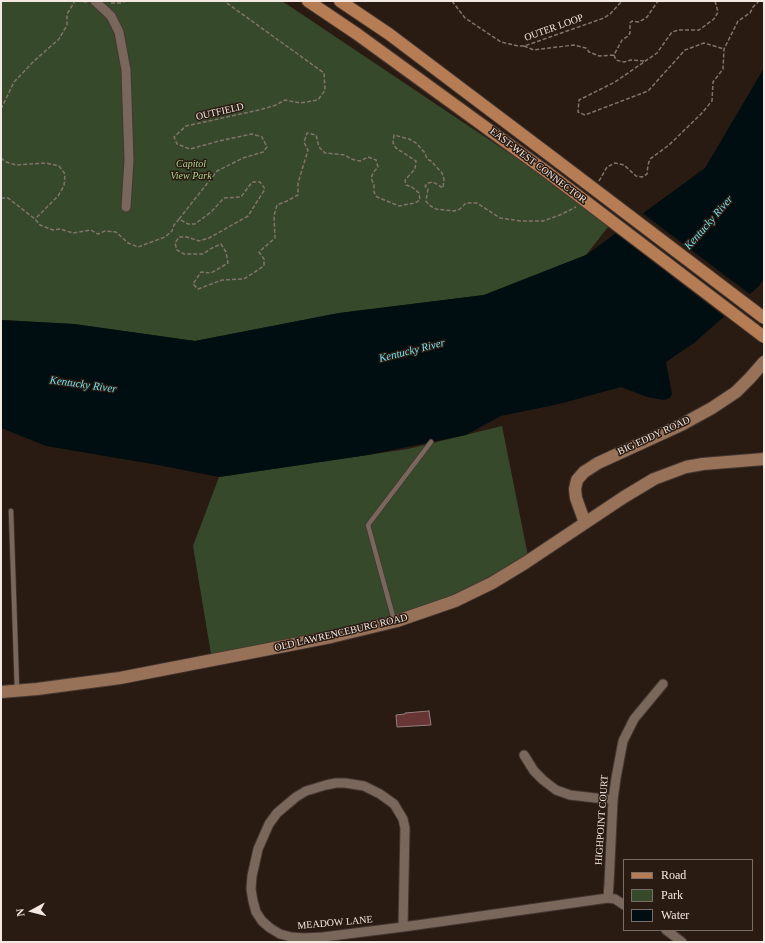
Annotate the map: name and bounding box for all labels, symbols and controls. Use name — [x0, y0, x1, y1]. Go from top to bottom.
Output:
street label: OUTER LOOP — [523, 12, 585, 44]
street label: OUTFIELD — [195, 101, 245, 123]
street label: EAST-WEST CONNECTOR — [487, 126, 589, 206]
park label: Capitol View Park — [170, 158, 212, 182]
water label: Kentucky River — [682, 193, 736, 253]
water label: Kentucky River — [378, 336, 446, 366]
water label: Kentucky River — [49, 374, 117, 396]
street label: BIG EDDY ROAD — [616, 414, 692, 458]
street label: OLD LAWRENCEBURG ROAD — [273, 612, 409, 654]
street label: HIGHPOINT COURT — [593, 775, 611, 865]
legend — [623, 859, 753, 931]
text: Road — [661, 868, 686, 882]
text: Park — [661, 888, 683, 902]
north arrow — [12, 891, 52, 931]
text: N — [14, 908, 27, 917]
text: Water — [661, 908, 689, 922]
street label: MEADOW LANE — [297, 914, 373, 932]

